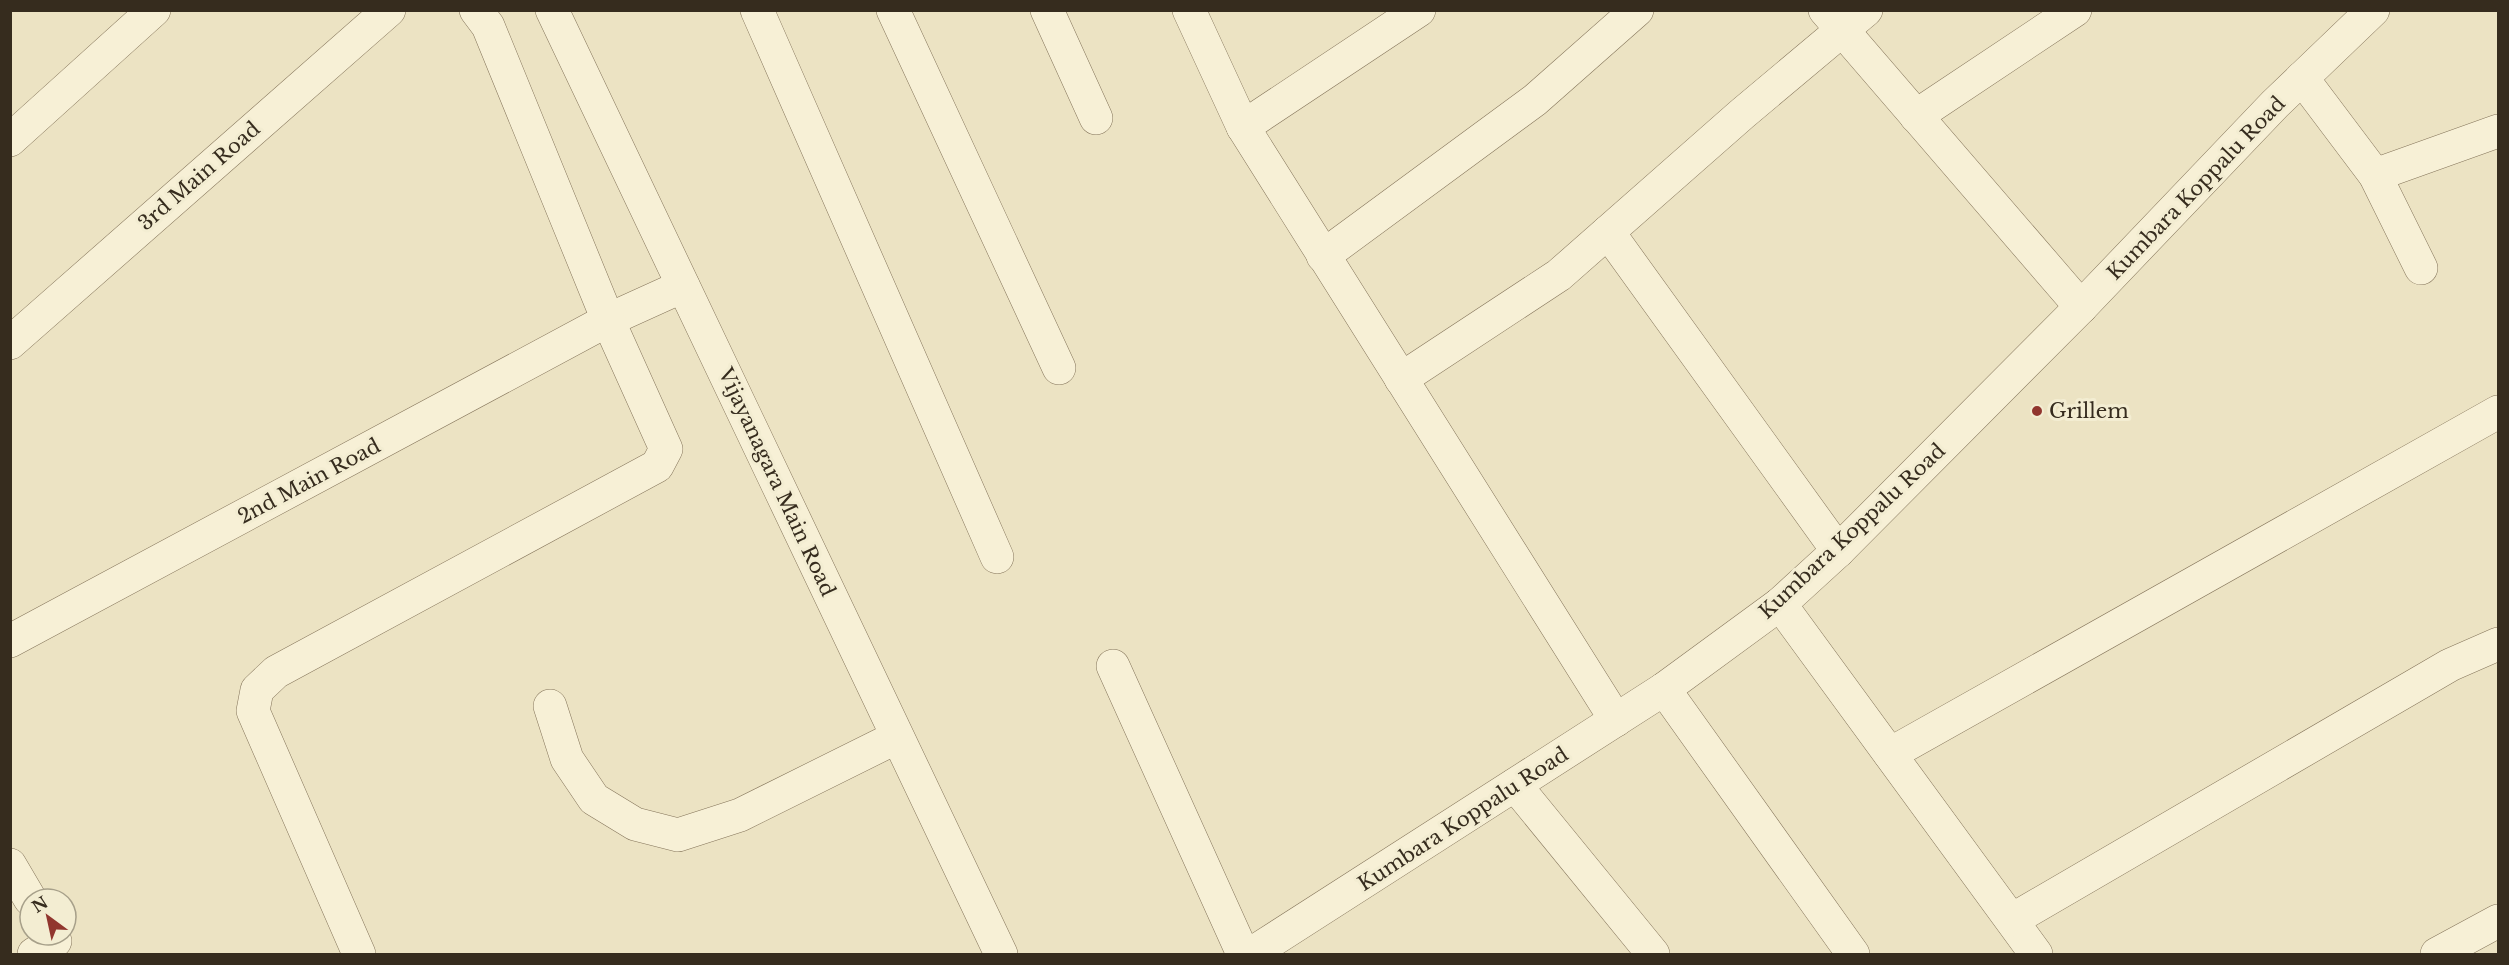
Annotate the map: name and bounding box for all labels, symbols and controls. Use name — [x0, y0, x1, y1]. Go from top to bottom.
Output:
street label: Kumbara Koppalu Road — [2102, 91, 2290, 285]
street label: 3rd Main Road — [133, 117, 265, 235]
street label: Vijayanagara Main Road — [713, 363, 841, 600]
place label: Grillem — [2049, 399, 2129, 423]
marker: Grillem — [2030, 404, 2044, 418]
street label: 2nd Main Road — [234, 433, 384, 529]
street label: Kumbara Koppalu Road — [1754, 438, 1950, 624]
street label: Kumbara Koppalu Road — [1353, 742, 1573, 896]
north arrow — [18, 887, 78, 947]
text: N — [28, 892, 52, 917]

